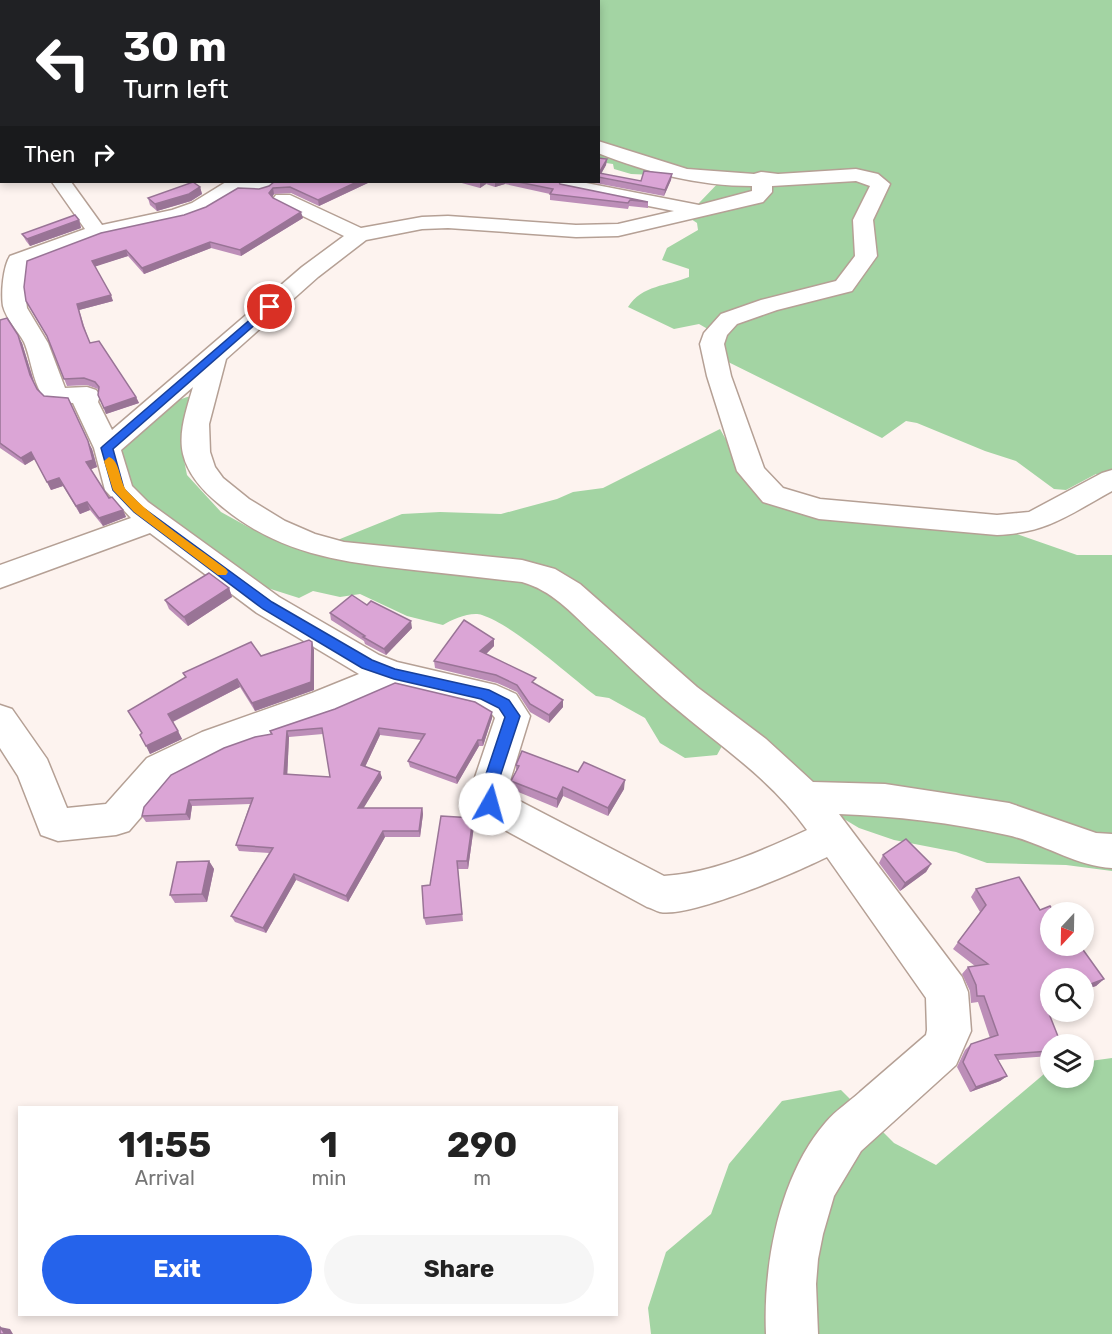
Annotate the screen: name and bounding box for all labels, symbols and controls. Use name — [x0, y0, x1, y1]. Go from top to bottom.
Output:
text: 30 m — [123, 22, 227, 72]
icon: left — [24, 24, 102, 102]
text: Turn left — [123, 73, 228, 105]
icon: right — [87, 138, 120, 171]
text: Then — [24, 141, 75, 168]
pin — [244, 281, 295, 332]
icon: arrive — [253, 290, 286, 323]
position arrow — [458, 772, 522, 836]
north arrow — [1040, 902, 1094, 956]
map controls — [1040, 902, 1094, 1088]
button: search — [1040, 968, 1094, 1022]
button: layers — [1040, 1034, 1094, 1088]
text: 11:55 — [118, 1123, 211, 1166]
text: 1 — [320, 1123, 338, 1166]
text: 290 — [447, 1123, 518, 1166]
text: Arrival — [135, 1166, 195, 1190]
text: min — [312, 1166, 346, 1190]
text: m — [473, 1166, 491, 1190]
button: Exit — [42, 1235, 312, 1304]
button: Share — [324, 1235, 594, 1304]

